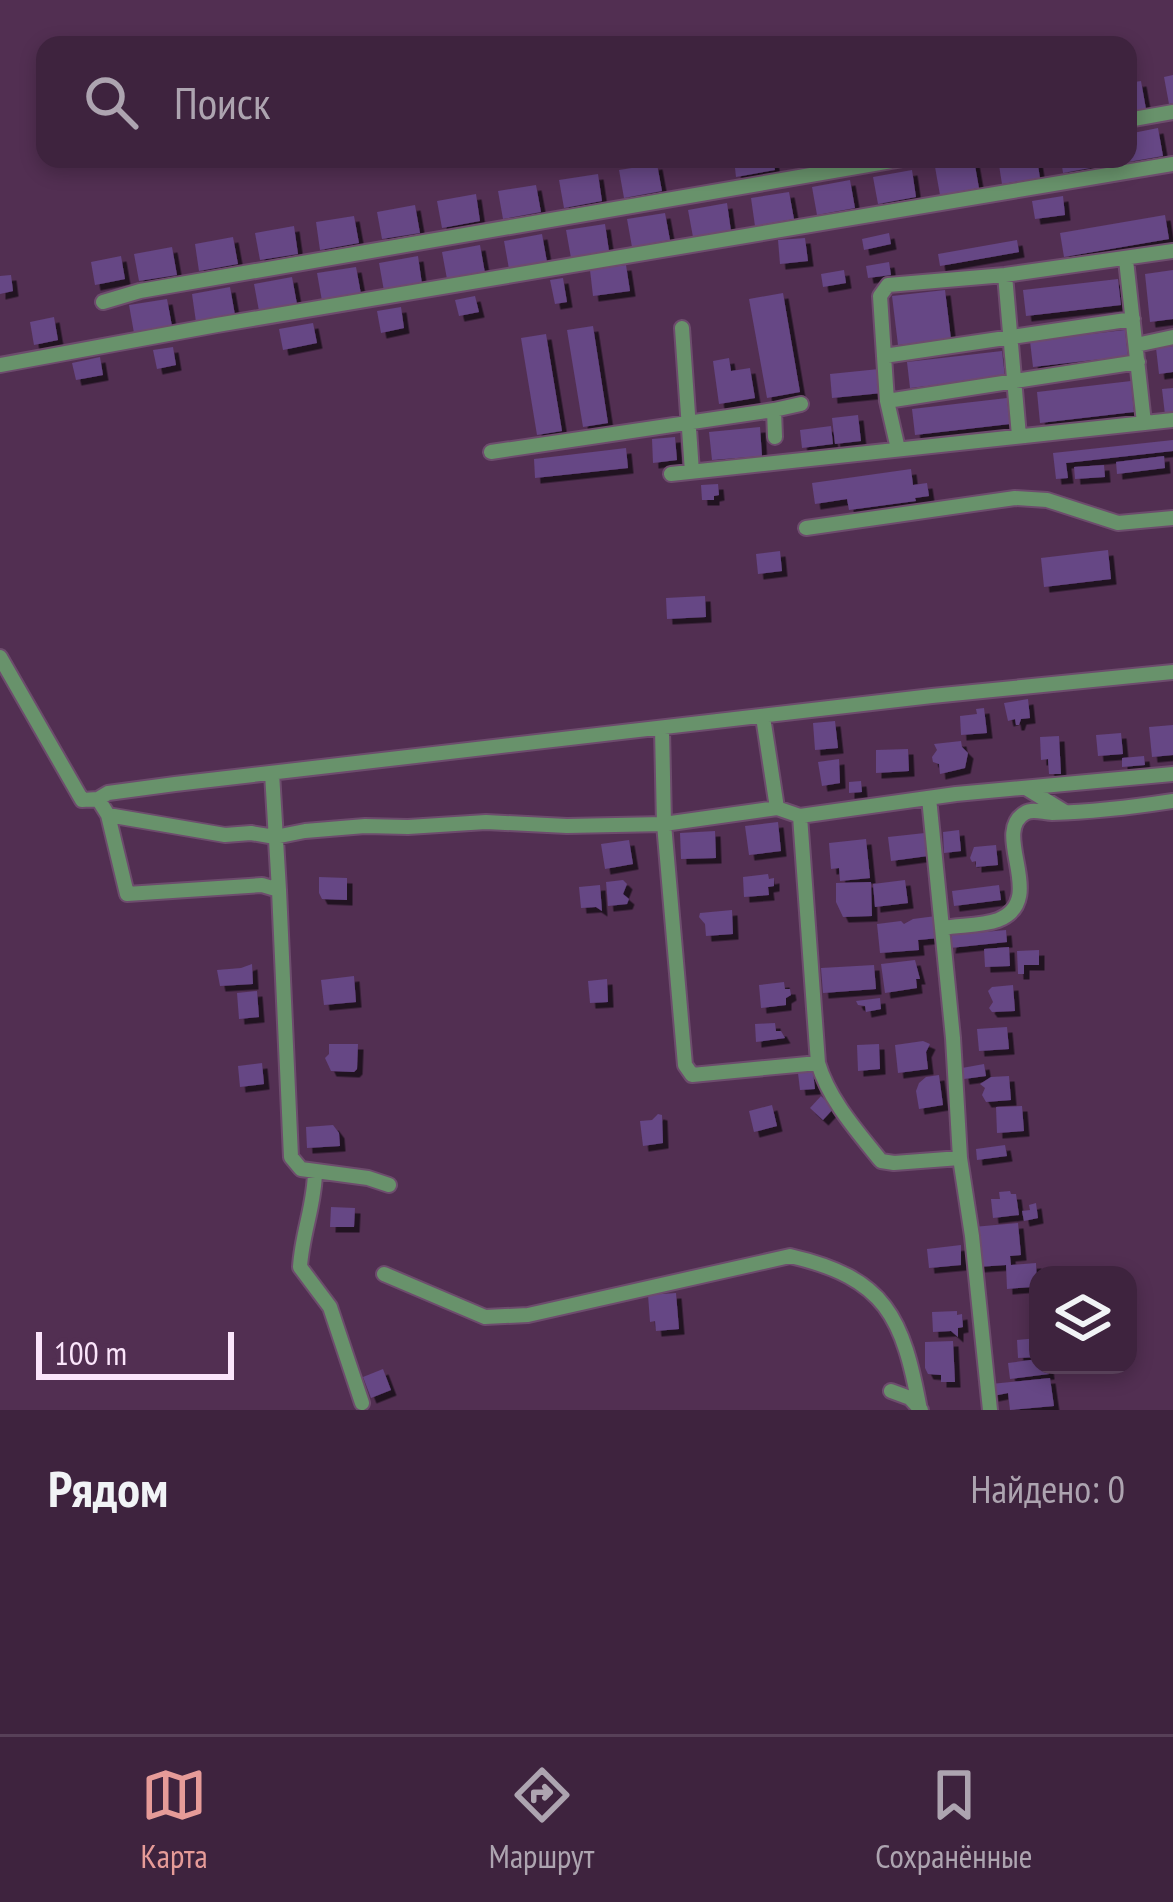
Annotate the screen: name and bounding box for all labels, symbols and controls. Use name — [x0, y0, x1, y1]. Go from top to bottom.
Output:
search box — [36, 36, 1137, 168]
icon: search — [78, 69, 144, 135]
text: Поиск — [174, 73, 270, 131]
map controls — [1029, 1266, 1137, 1374]
button: layers — [1029, 1266, 1137, 1374]
scale bar — [36, 1326, 234, 1379]
text: 100 m — [54, 1331, 127, 1374]
text: Рядом — [48, 1455, 168, 1521]
text: Найдено: 0 — [971, 1463, 1125, 1514]
tab: Карта — [141, 1762, 208, 1877]
tab: Маршрут — [489, 1762, 594, 1877]
tab: Сохранённые — [875, 1762, 1032, 1877]

